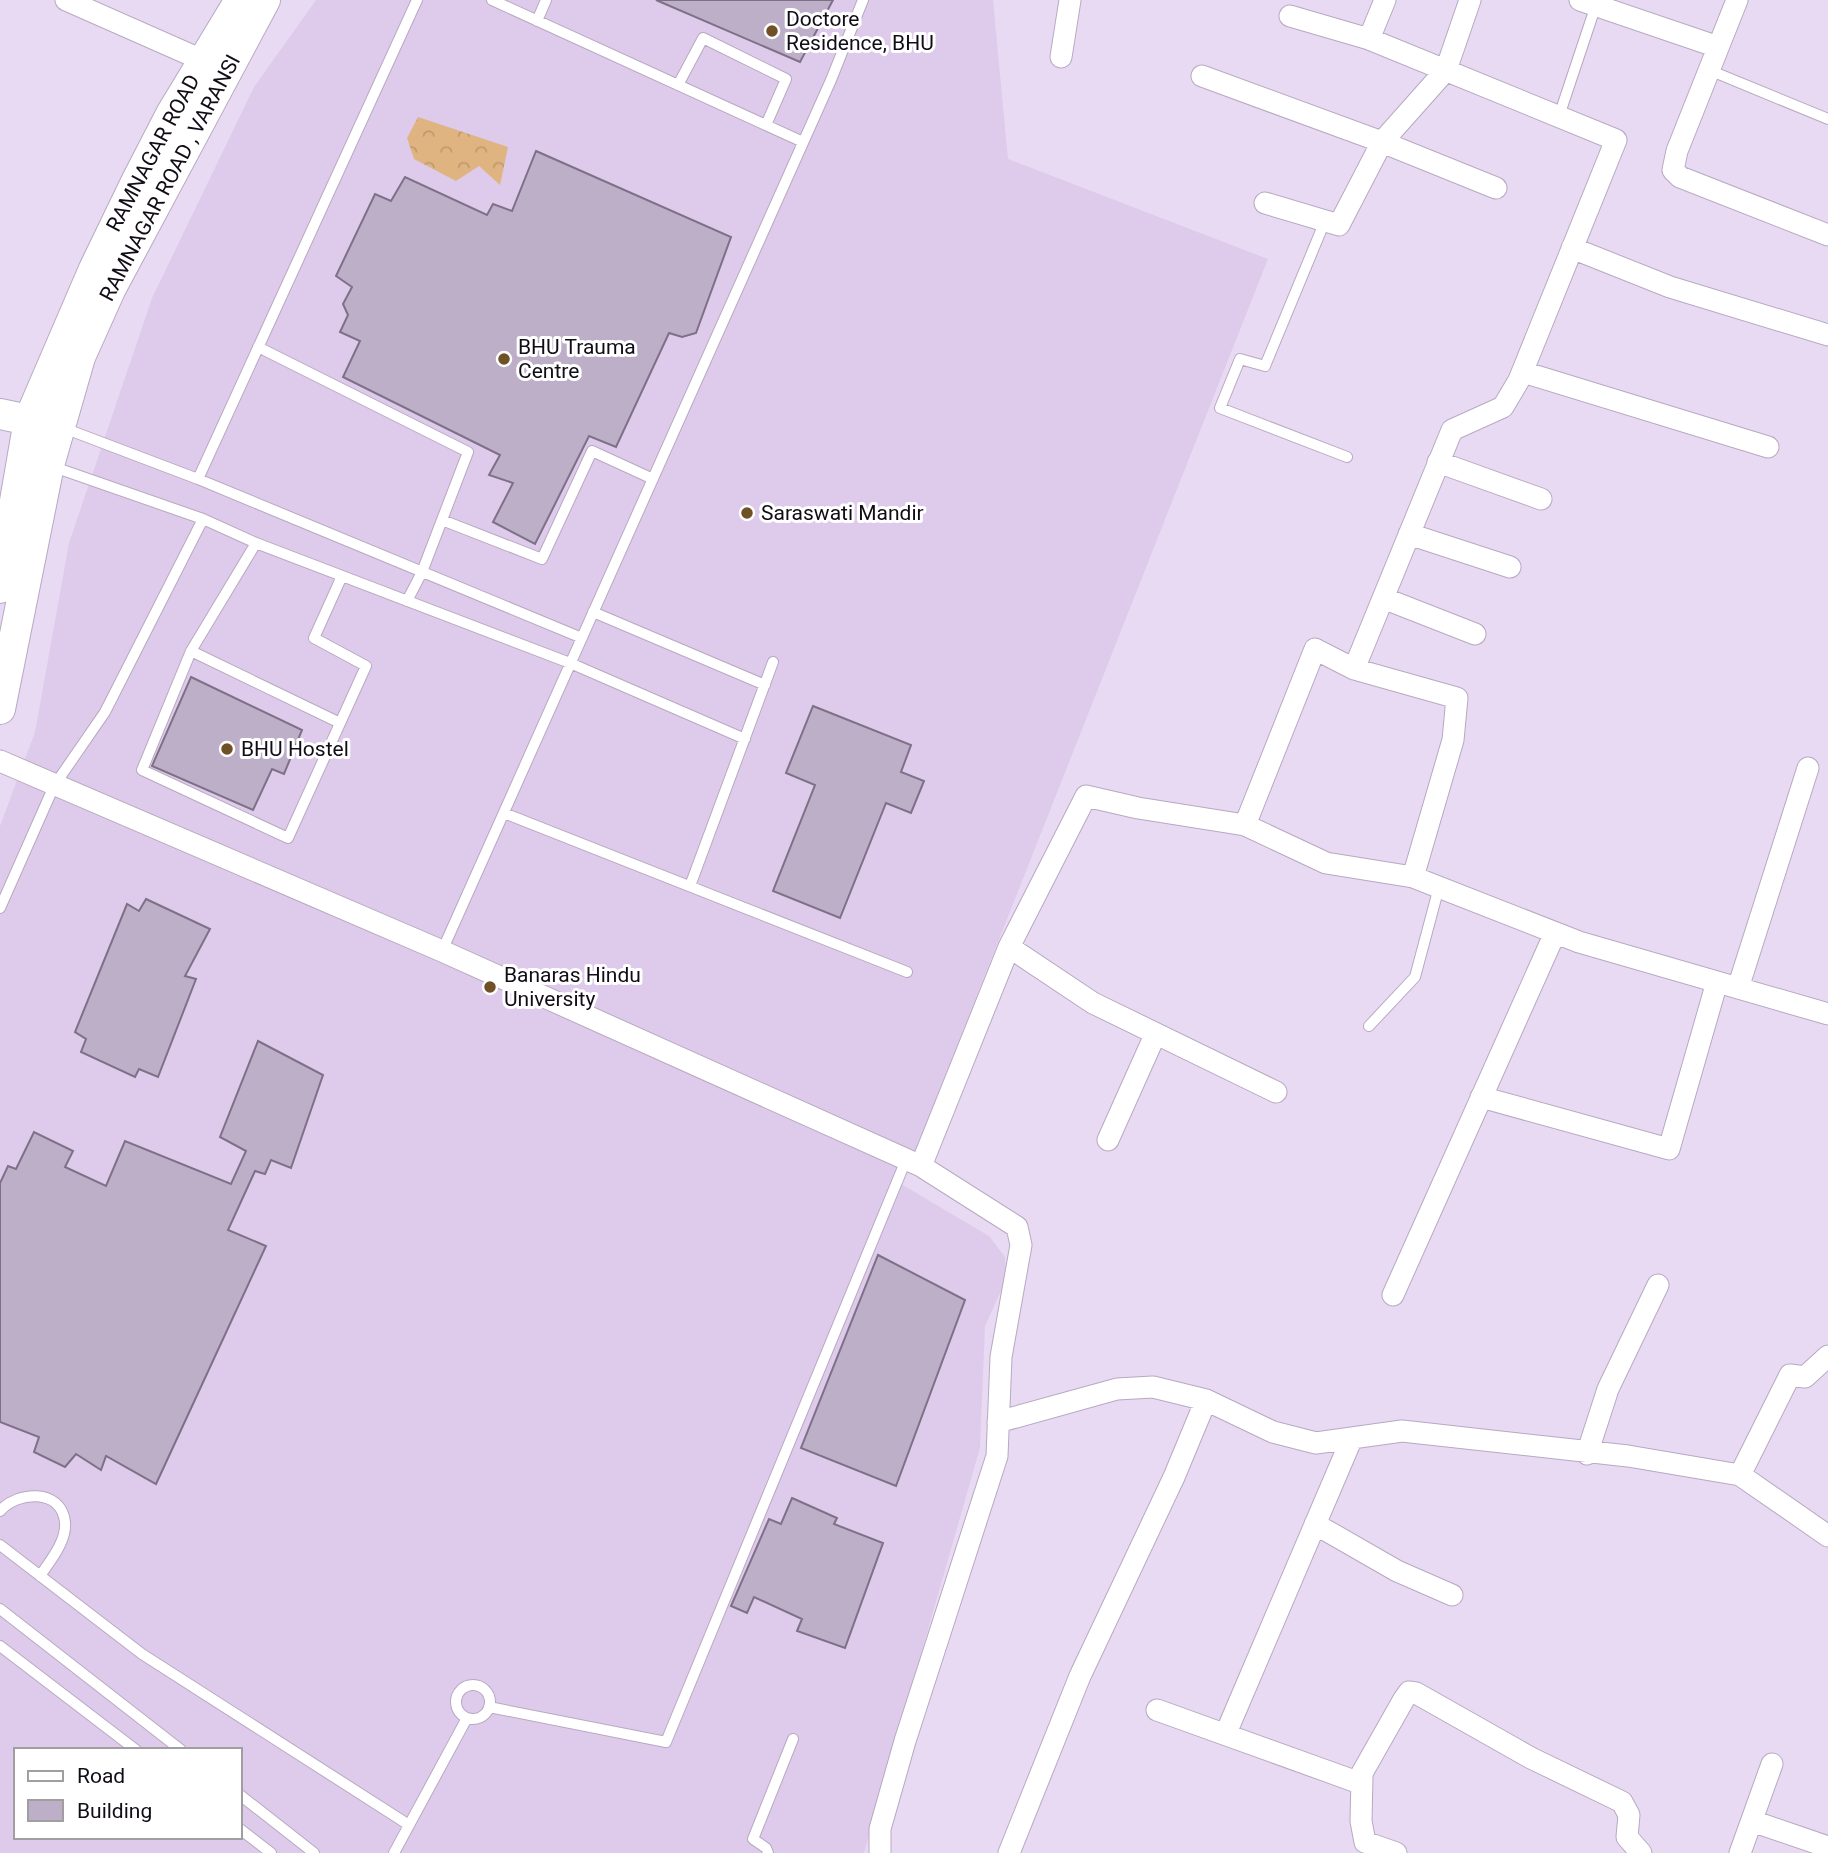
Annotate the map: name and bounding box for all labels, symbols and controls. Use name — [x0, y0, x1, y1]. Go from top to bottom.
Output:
place label: Doctore Residence, BHU — [786, 7, 934, 55]
marker: Doctore Residence, BHU — [764, 23, 780, 39]
street label: RAMNAGAR ROAD , VARANSI — [95, 51, 245, 305]
street label: RAMNAGAR ROAD — [101, 70, 205, 236]
place label: BHU Trauma Centre — [518, 335, 636, 383]
marker: BHU Trauma Centre — [496, 351, 512, 367]
place label: Saraswati Mandir — [761, 501, 924, 525]
marker: Saraswati Mandir — [739, 505, 755, 521]
place label: BHU Hostel — [241, 737, 349, 761]
marker: BHU Hostel — [219, 741, 235, 757]
place label: Banaras Hindu University — [504, 963, 641, 1011]
marker: Banaras Hindu University — [482, 979, 498, 995]
legend — [14, 1748, 242, 1839]
text: Road — [77, 1764, 125, 1788]
text: Building — [77, 1799, 152, 1823]

